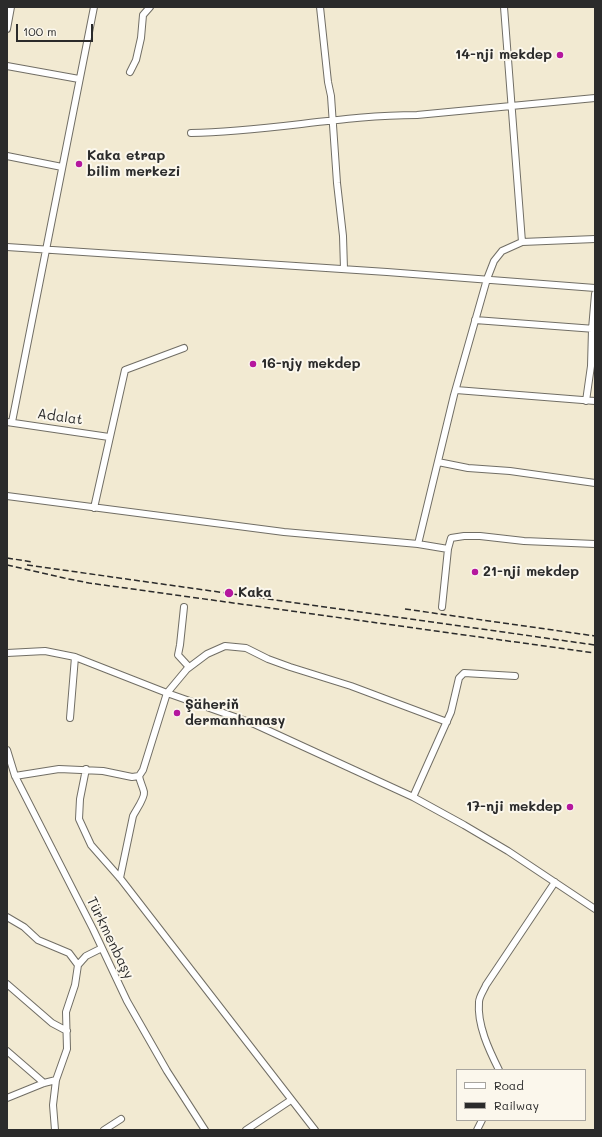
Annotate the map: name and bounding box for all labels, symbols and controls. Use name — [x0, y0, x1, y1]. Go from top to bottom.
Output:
scale bar — [18, 16, 95, 42]
text: 100 m — [23, 23, 57, 39]
place label: 14-nji mekdep — [455, 47, 552, 63]
marker: 14-nji mekdep — [555, 50, 565, 60]
place label: Kaka etrap bilim merkezi — [87, 148, 181, 180]
marker: Kaka etrap bilim merkezi — [74, 159, 84, 169]
place label: 16-njy mekdep — [261, 356, 361, 372]
marker: 16-njy mekdep — [248, 359, 258, 369]
street label: Adalat — [36, 406, 84, 428]
place label: 21-nji mekdep — [483, 564, 579, 580]
marker: 21-nji mekdep — [470, 567, 480, 577]
place label: Kaka — [238, 585, 272, 601]
marker: Kaka — [223, 587, 235, 599]
place label: Şäheriň dermanhanasy — [185, 697, 285, 730]
marker: Şäheriň dermanhanasy — [172, 708, 182, 718]
place label: 17-nji mekdep — [466, 799, 562, 815]
marker: 17-nji mekdep — [565, 802, 575, 812]
street label: Türkmenbaşy — [83, 894, 137, 982]
legend — [456, 1069, 586, 1121]
text: Road — [494, 1077, 524, 1093]
text: Railway — [494, 1097, 539, 1113]

